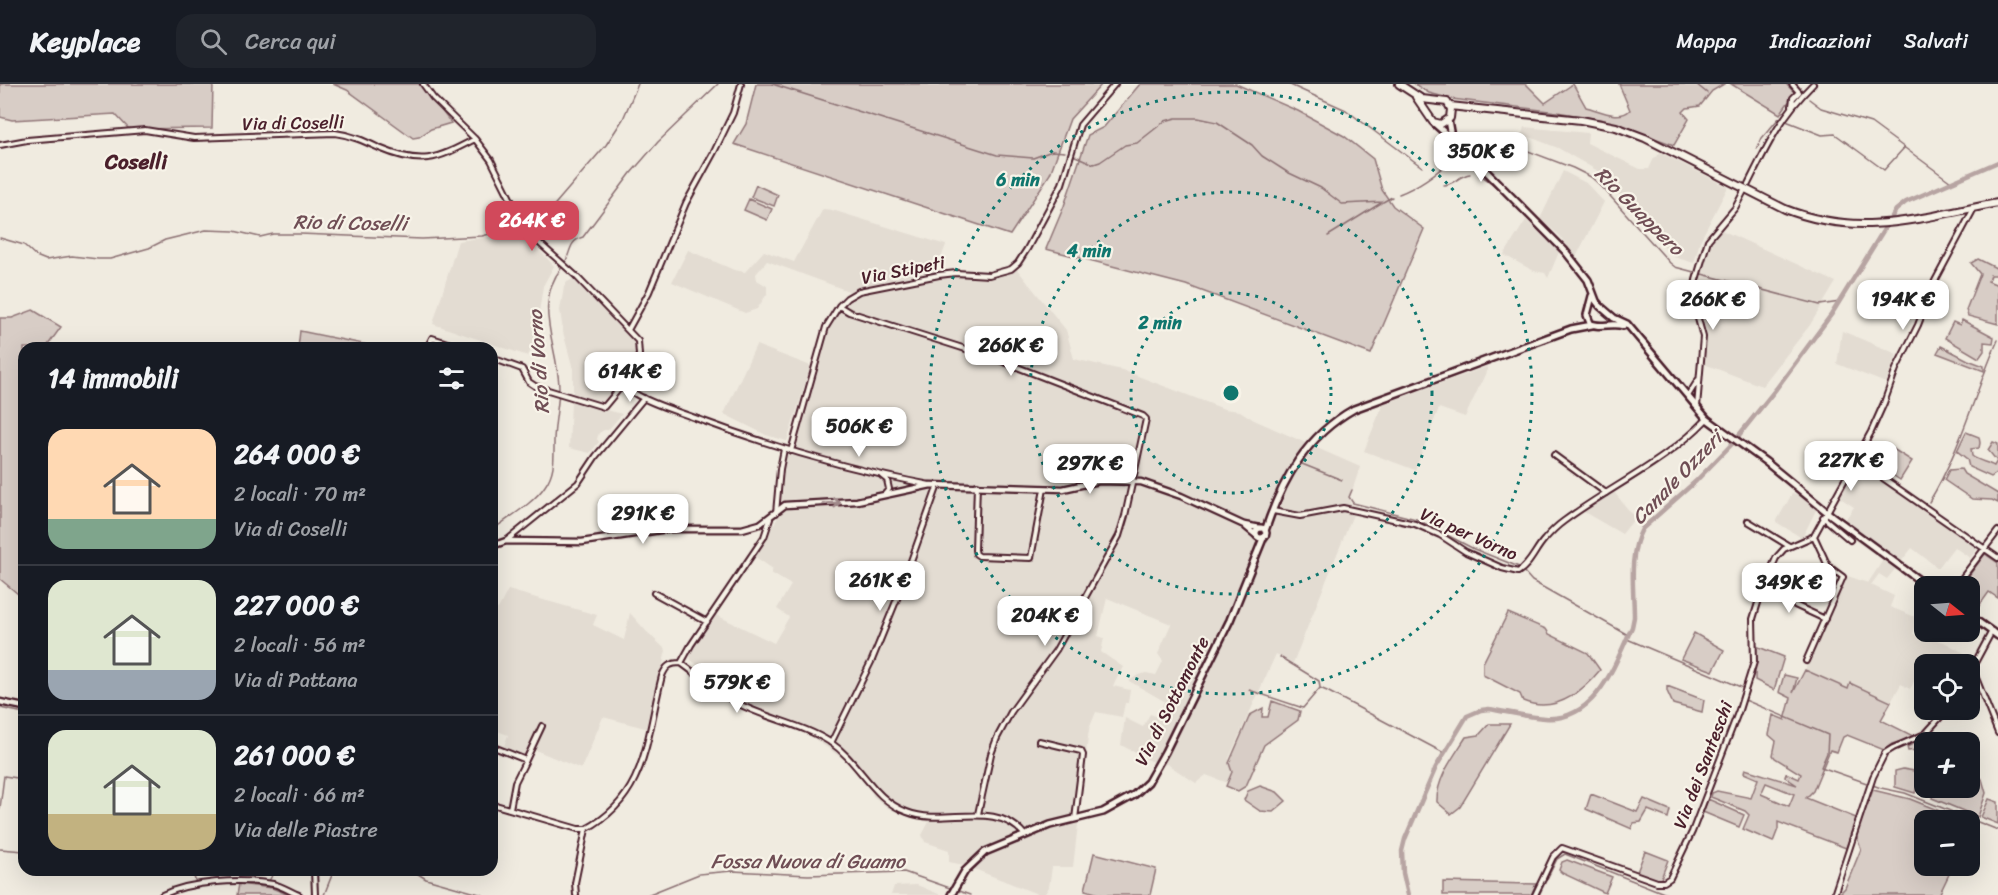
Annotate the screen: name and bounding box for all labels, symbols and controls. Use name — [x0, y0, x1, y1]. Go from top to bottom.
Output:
search box — [176, 14, 596, 68]
text: Keyplace — [30, 17, 140, 66]
text: Cerca qui — [245, 22, 336, 61]
text: Mappa — [1676, 22, 1737, 60]
text: Indicazioni — [1770, 22, 1871, 60]
text: Salvati — [1904, 22, 1968, 60]
icon: search — [197, 25, 230, 58]
street label: Via di Coselli — [242, 106, 345, 140]
pin: 350K € — [1432, 132, 1530, 183]
text: 350K € — [1448, 134, 1514, 169]
district label: Coselli — [104, 143, 168, 181]
water label: Rio Guappero — [1586, 158, 1693, 265]
text: 6 min — [995, 164, 1040, 196]
pin: 264K € — [483, 201, 581, 252]
text: 264K € — [499, 203, 565, 238]
water label: Rio di Coselli — [293, 205, 410, 242]
text: 4 min — [1066, 235, 1112, 267]
street label: Via Stipeti — [858, 246, 949, 294]
pin: 266K € — [1664, 280, 1762, 331]
pin: 194K € — [1854, 280, 1952, 331]
text: 266K € — [1681, 282, 1745, 317]
text: 194K € — [1871, 282, 1935, 317]
water label: Rio di Vorno — [518, 307, 560, 415]
text: 2 min — [1137, 307, 1182, 339]
pin: 266K € — [962, 326, 1060, 377]
text: 266K € — [979, 328, 1043, 363]
pin: 614K € — [581, 352, 679, 403]
text: 614K € — [598, 354, 662, 389]
text: 14 immobili — [48, 355, 178, 401]
icon: filters — [435, 362, 468, 395]
centre of rings — [1221, 383, 1241, 403]
pin: 506K € — [810, 407, 908, 458]
text: 506K € — [826, 409, 892, 444]
water label: Canale Ozzeri — [1623, 420, 1734, 533]
text: 264 000 € — [234, 431, 360, 477]
pin: 227K € — [1802, 441, 1900, 492]
text: 227K € — [1818, 443, 1884, 478]
pin: 297K € — [1041, 444, 1139, 495]
text: 297K € — [1057, 446, 1123, 481]
icon: home — [96, 453, 168, 525]
text: 2 locali · 70 m² — [234, 477, 366, 512]
pin: 291K € — [594, 494, 692, 545]
text: 291K € — [611, 496, 675, 531]
one-way arrow — [821, 498, 841, 509]
street label: Via per Vorno — [1415, 498, 1523, 570]
text: Via di Coselli — [234, 512, 347, 547]
pin: 261K € — [831, 561, 929, 612]
text: 261K € — [849, 563, 911, 598]
pin: 349K € — [1740, 563, 1838, 614]
text: 349K € — [1756, 565, 1822, 600]
north arrow — [1914, 576, 1980, 642]
map controls — [1914, 576, 1980, 876]
text: 227 000 € — [234, 582, 359, 628]
pin: 204K € — [996, 596, 1094, 647]
text: 204K € — [1011, 598, 1079, 633]
icon: home — [96, 604, 168, 676]
text: 2 locali · 56 m² — [234, 628, 366, 663]
street label: Via di Sottomonte — [1126, 631, 1218, 771]
button: locate — [1914, 654, 1980, 720]
text: Via di Pattana — [234, 663, 357, 698]
pin: 579K € — [688, 663, 786, 714]
text: 579K € — [704, 665, 770, 700]
street label: Via dei Santeschi — [1664, 695, 1742, 834]
text: 261 000 € — [234, 732, 355, 778]
button: + — [1914, 732, 1980, 798]
icon: home — [96, 754, 168, 826]
text: 2 locali · 66 m² — [234, 778, 365, 813]
button: − — [1914, 810, 1980, 876]
text: Via delle Piastre — [234, 813, 378, 848]
water label: Fossa Nuova di Guamo — [711, 844, 906, 879]

